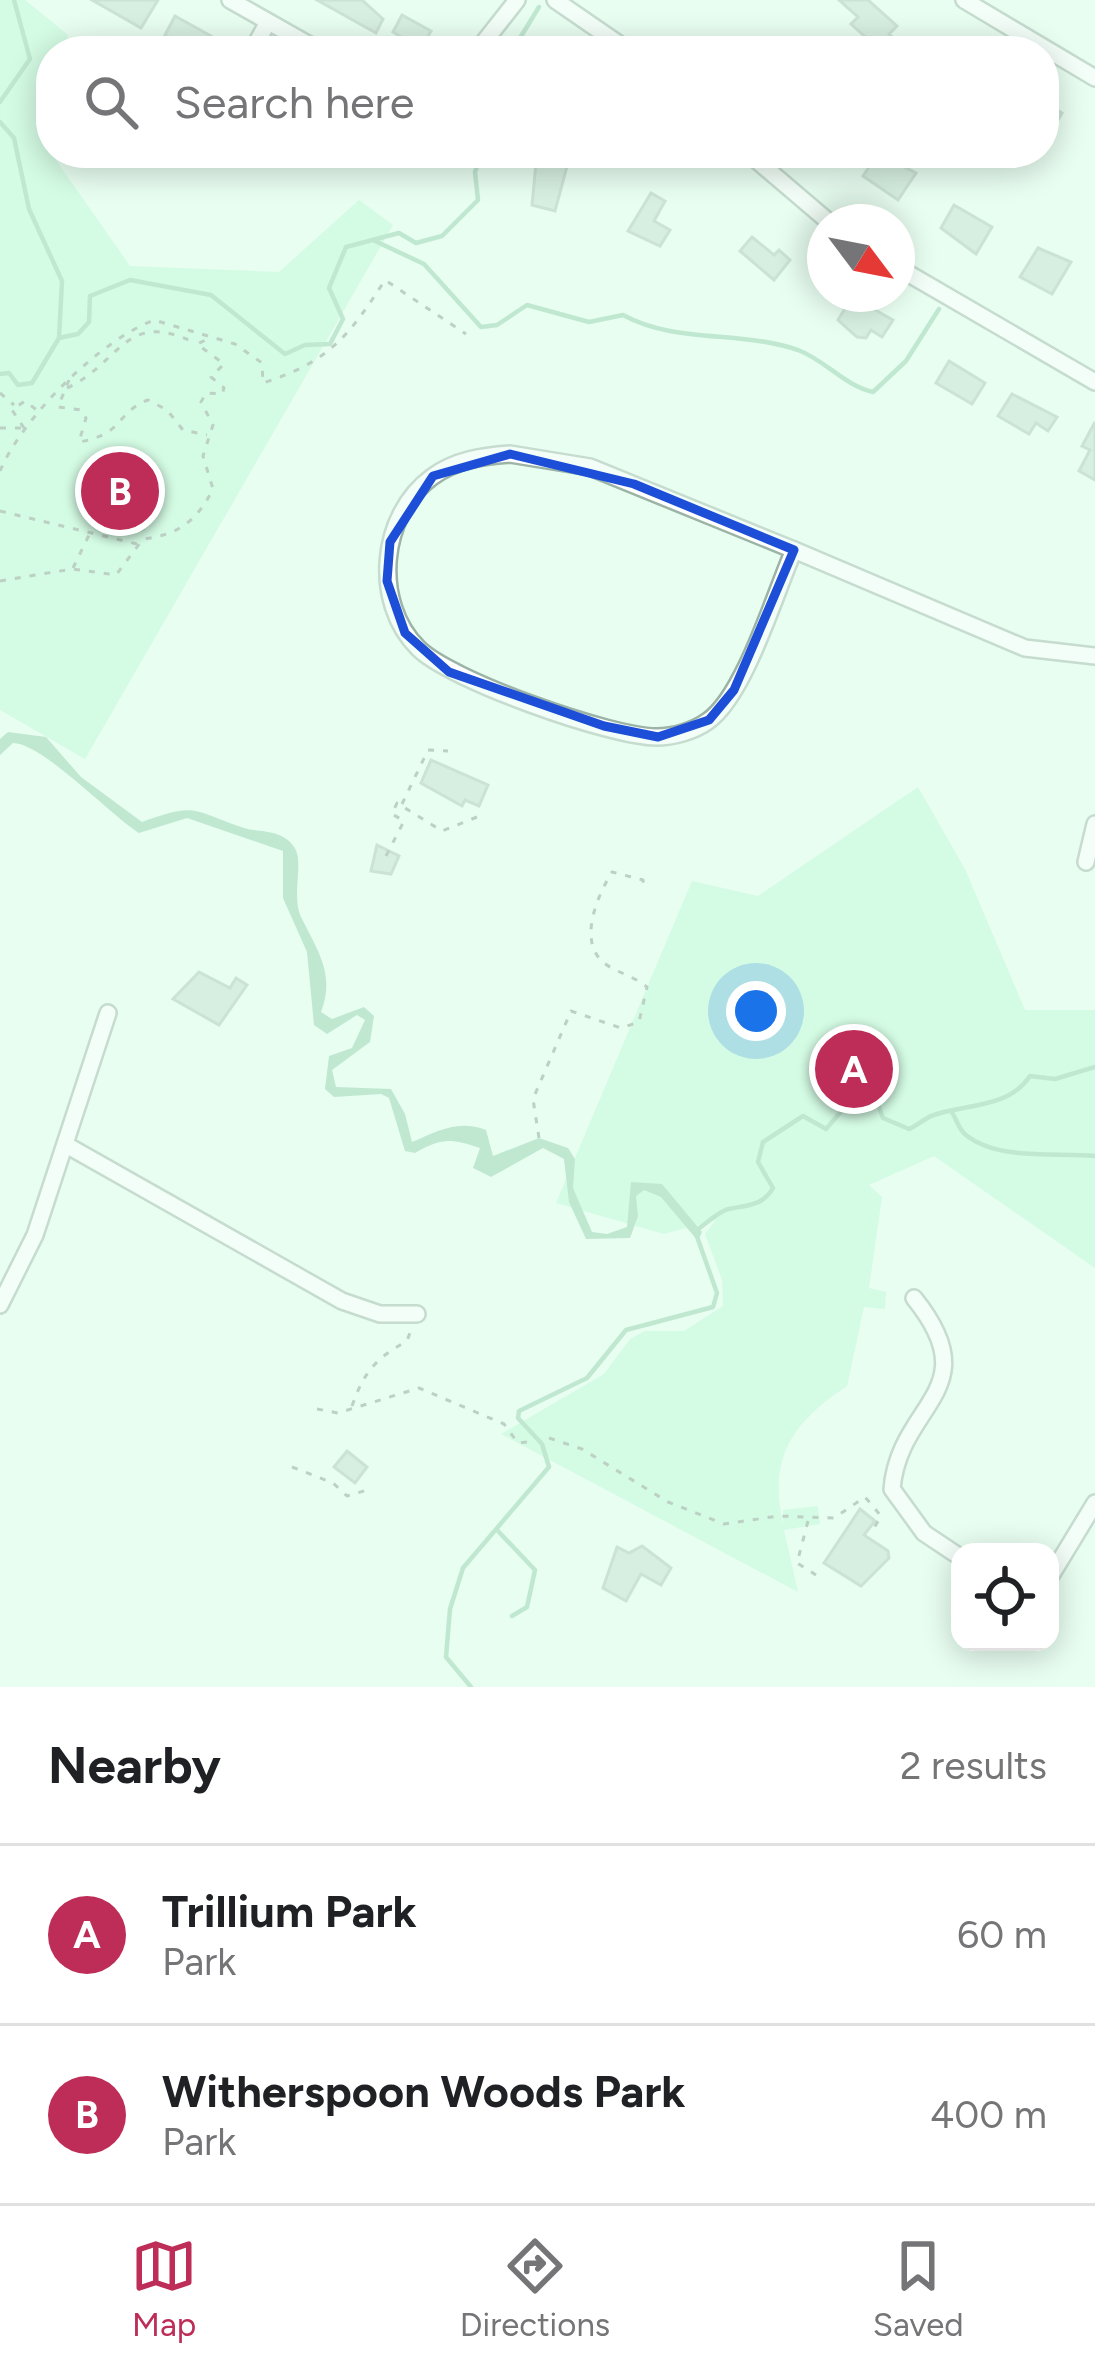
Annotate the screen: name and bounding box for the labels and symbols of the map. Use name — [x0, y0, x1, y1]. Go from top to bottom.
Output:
north arrow — [807, 204, 915, 312]
pin: B — [81, 446, 159, 536]
your location — [726, 981, 786, 1041]
pin: A — [815, 1024, 893, 1114]

